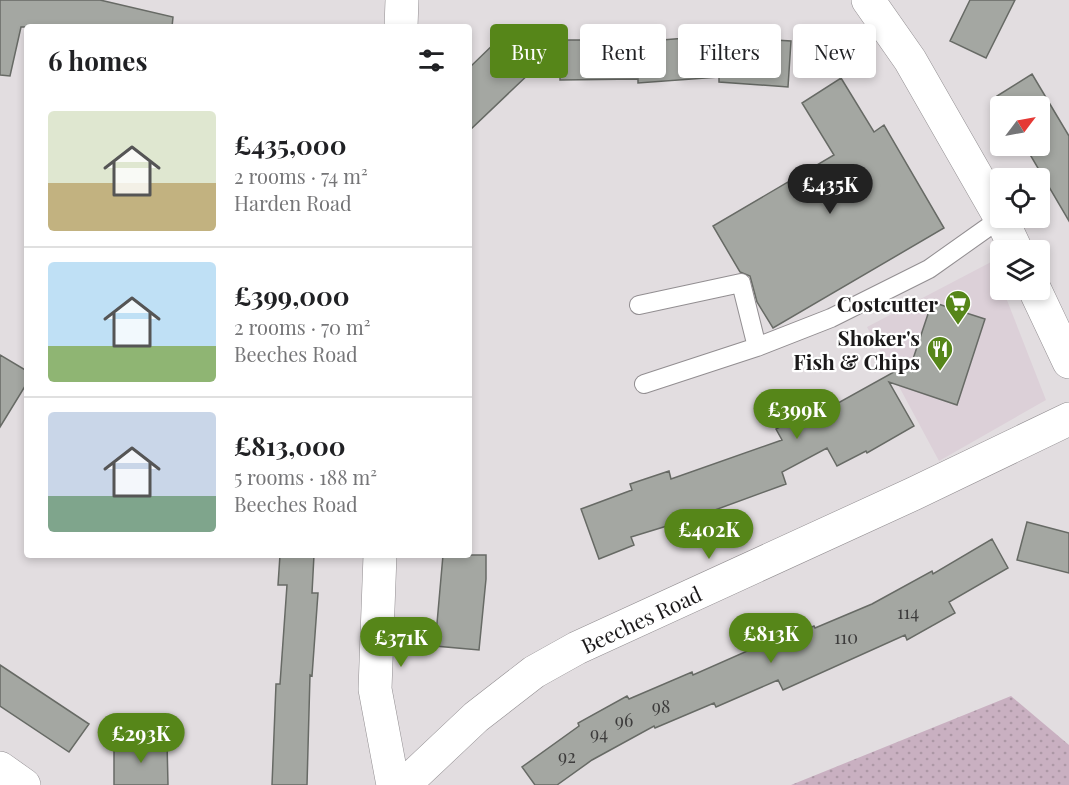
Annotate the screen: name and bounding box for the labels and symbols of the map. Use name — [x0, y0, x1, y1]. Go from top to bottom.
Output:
north arrow — [990, 96, 1050, 156]
pin: £435K — [788, 164, 872, 215]
supermarket icon: Costcutter — [943, 288, 973, 326]
place label: Costcutter — [837, 289, 938, 317]
place label: Shoker's Fish & Chips — [793, 323, 920, 375]
restaurant icon: Shoker's Fish & Chips — [925, 334, 955, 372]
pin: £399K — [755, 389, 839, 440]
pin: £402K — [667, 509, 751, 560]
street label: Beeches Road — [576, 579, 706, 659]
house number: 114 — [897, 600, 919, 624]
pin: £813K — [729, 613, 813, 664]
pin: £371K — [359, 617, 443, 668]
house number: 110 — [834, 625, 858, 649]
house number: 98 — [652, 694, 670, 718]
house number: 96 — [615, 708, 633, 732]
pin: £293K — [99, 713, 183, 764]
house number: 94 — [590, 721, 608, 745]
house number: 92 — [558, 744, 576, 768]

